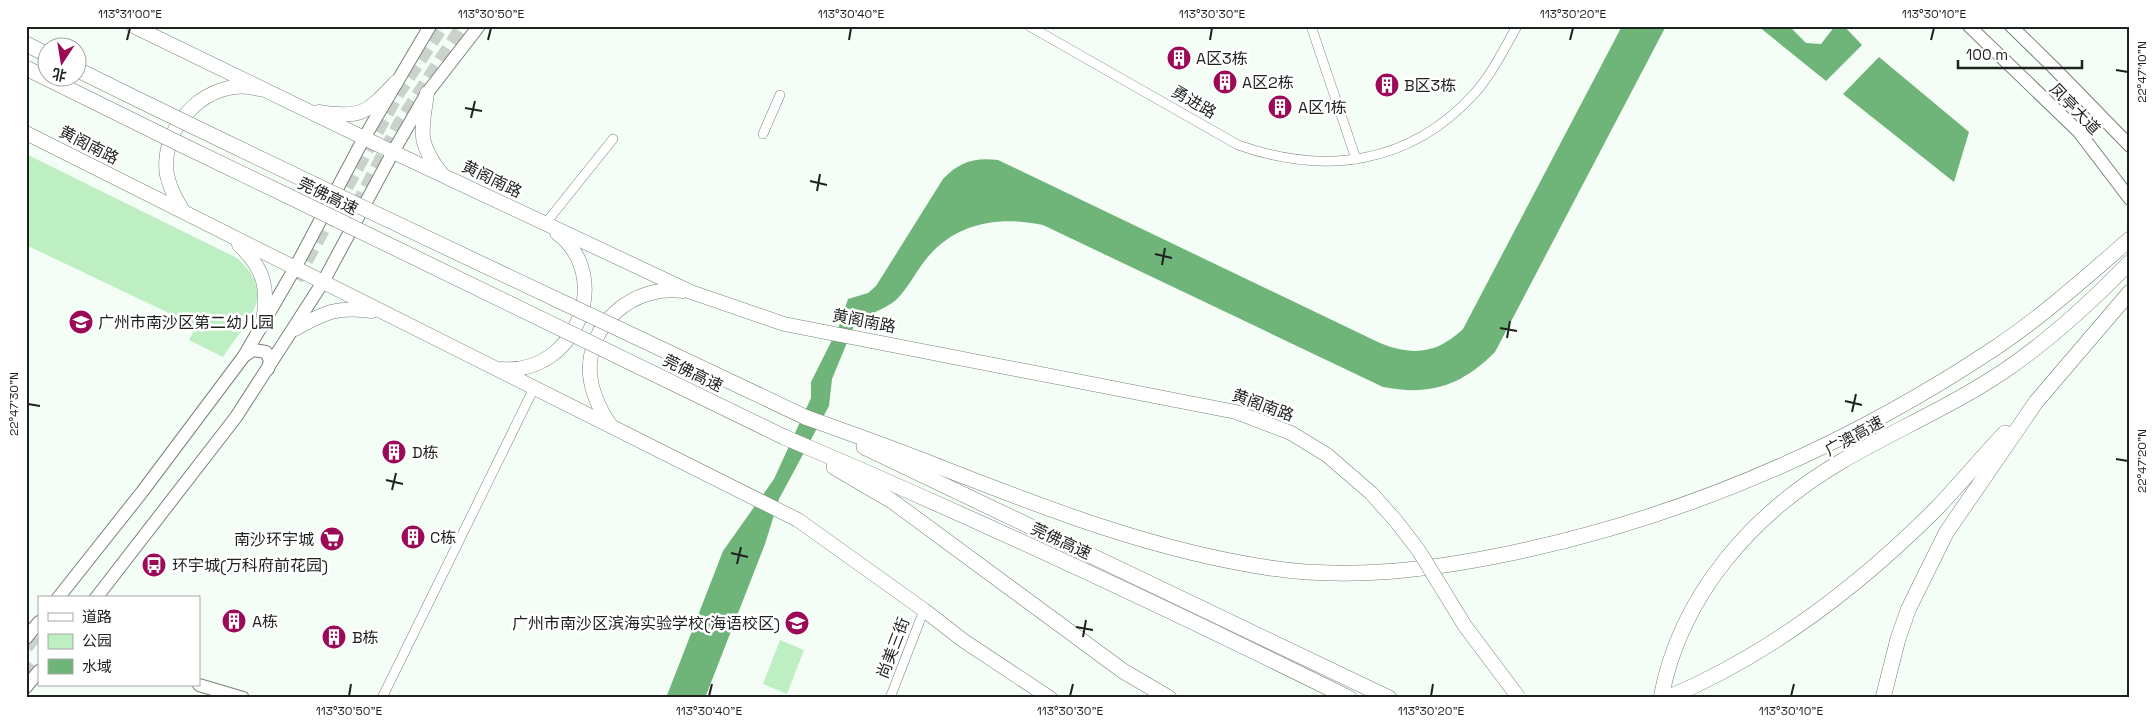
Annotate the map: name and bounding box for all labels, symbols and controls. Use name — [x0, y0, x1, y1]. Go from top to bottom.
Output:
text: 113°31'00"E — [98, 6, 162, 22]
text: 113°30'50"E — [458, 6, 525, 22]
text: 113°30'40"E — [818, 6, 884, 22]
text: 113°30'30"E — [1179, 6, 1246, 22]
text: 113°30'20"E — [1540, 6, 1607, 22]
text: 113°30'10"E — [1902, 6, 1966, 22]
north arrow — [38, 38, 88, 88]
scale bar — [1958, 38, 2082, 70]
text: 22°47'10"N — [2134, 41, 2150, 103]
building icon: A区3栋 — [1166, 45, 1192, 71]
text: 100 m — [1966, 45, 2008, 64]
place label: A区3栋 — [1196, 48, 1248, 69]
text: 北 — [51, 64, 68, 85]
building icon: A区2栋 — [1212, 69, 1238, 95]
place label: A区2栋 — [1242, 72, 1294, 93]
building icon: B区3栋 — [1374, 72, 1400, 98]
place label: B区3栋 — [1404, 75, 1456, 96]
street label: 凤亭大道 — [2045, 79, 2105, 139]
street label: 勇进路 — [1168, 81, 1220, 123]
building icon: A区1栋 — [1267, 94, 1293, 120]
place label: A区1栋 — [1298, 97, 1347, 118]
street label: 黄阁南路 — [56, 121, 122, 169]
street label: 黄阁南路 — [459, 156, 525, 202]
street label: 莞佛高速 — [295, 173, 361, 219]
street label: 黄阁南路 — [831, 305, 897, 337]
school or university icon: 广州市南沙区第二幼儿园 — [68, 309, 94, 335]
place label: 广州市南沙区第二幼儿园 — [98, 312, 274, 333]
street label: 莞佛高速 — [660, 350, 726, 396]
text: 22°47'30"N — [6, 372, 22, 436]
street label: 黄阁南路 — [1229, 384, 1297, 426]
street label: 广澳高速 — [1821, 411, 1887, 461]
text: 22°47'20"N — [2134, 429, 2150, 493]
building icon: D栋 — [381, 439, 407, 465]
place label: D栋 — [412, 442, 439, 463]
street label: 莞佛高速 — [1028, 518, 1094, 564]
building icon: C栋 — [400, 524, 426, 550]
supermarket icon: 南沙环宇城 — [319, 526, 345, 552]
place label: C栋 — [430, 527, 456, 548]
place label: 南沙环宇城 — [234, 529, 314, 550]
bus stop icon: 环宇城(万科府前花园) — [141, 552, 167, 578]
place label: 环宇城(万科府前花园) — [172, 555, 328, 576]
legend — [38, 596, 200, 686]
text: 道路 — [82, 607, 112, 626]
building icon: A栋 — [221, 608, 247, 634]
school or university icon: 广州市南沙区滨海实验学校(海语校区) — [784, 610, 810, 636]
place label: A栋 — [252, 611, 278, 632]
place label: 广州市南沙区滨海实验学校(海语校区) — [512, 613, 780, 634]
street label: 尚美三街 — [872, 614, 914, 682]
building icon: B栋 — [321, 624, 347, 650]
place label: B栋 — [352, 627, 379, 648]
text: 公园 — [82, 631, 112, 650]
text: 水域 — [82, 657, 112, 676]
text: 113°30'50"E — [316, 703, 383, 719]
text: 113°30'40"E — [676, 703, 742, 719]
text: 113°30'30"E — [1037, 703, 1104, 719]
text: 113°30'20"E — [1398, 703, 1465, 719]
text: 113°30'10"E — [1759, 703, 1823, 719]

